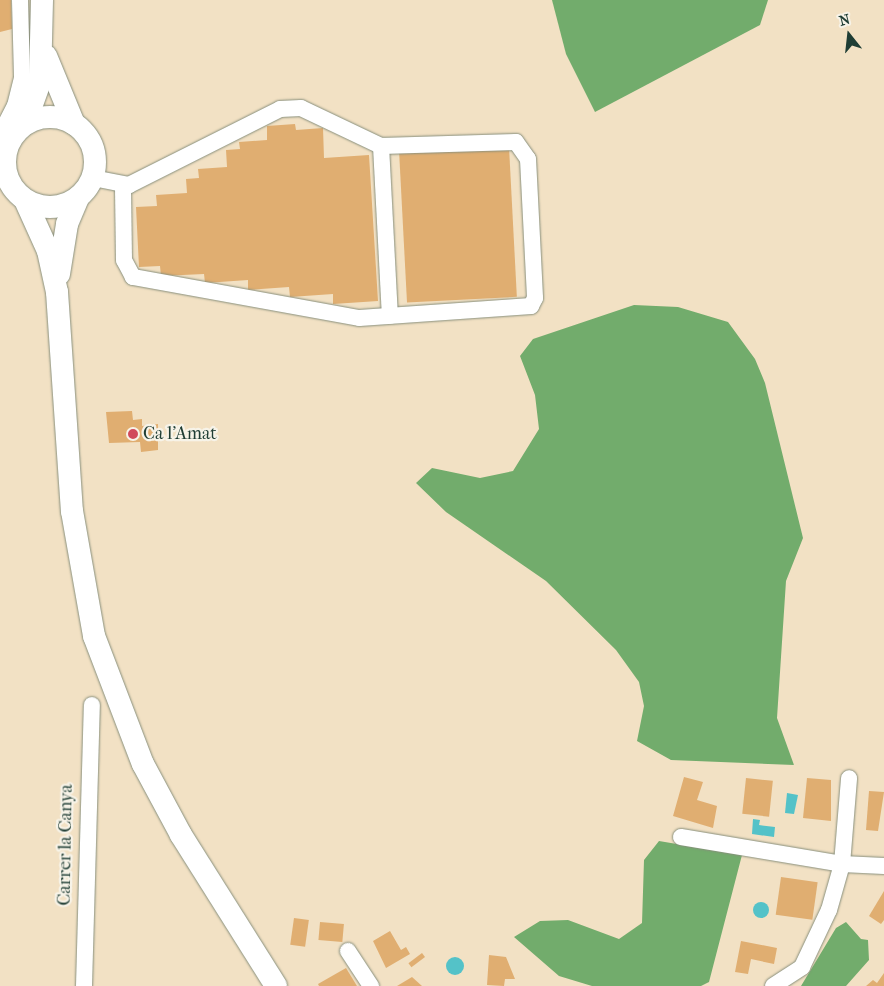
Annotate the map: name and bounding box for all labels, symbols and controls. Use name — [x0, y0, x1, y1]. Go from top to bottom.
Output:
north arrow — [824, 10, 874, 60]
text: N — [837, 10, 852, 30]
place label: Ca l'Amat — [143, 423, 217, 445]
marker: Ca l'Amat — [127, 428, 139, 440]
street label: Carrer la Canya — [54, 784, 78, 906]

